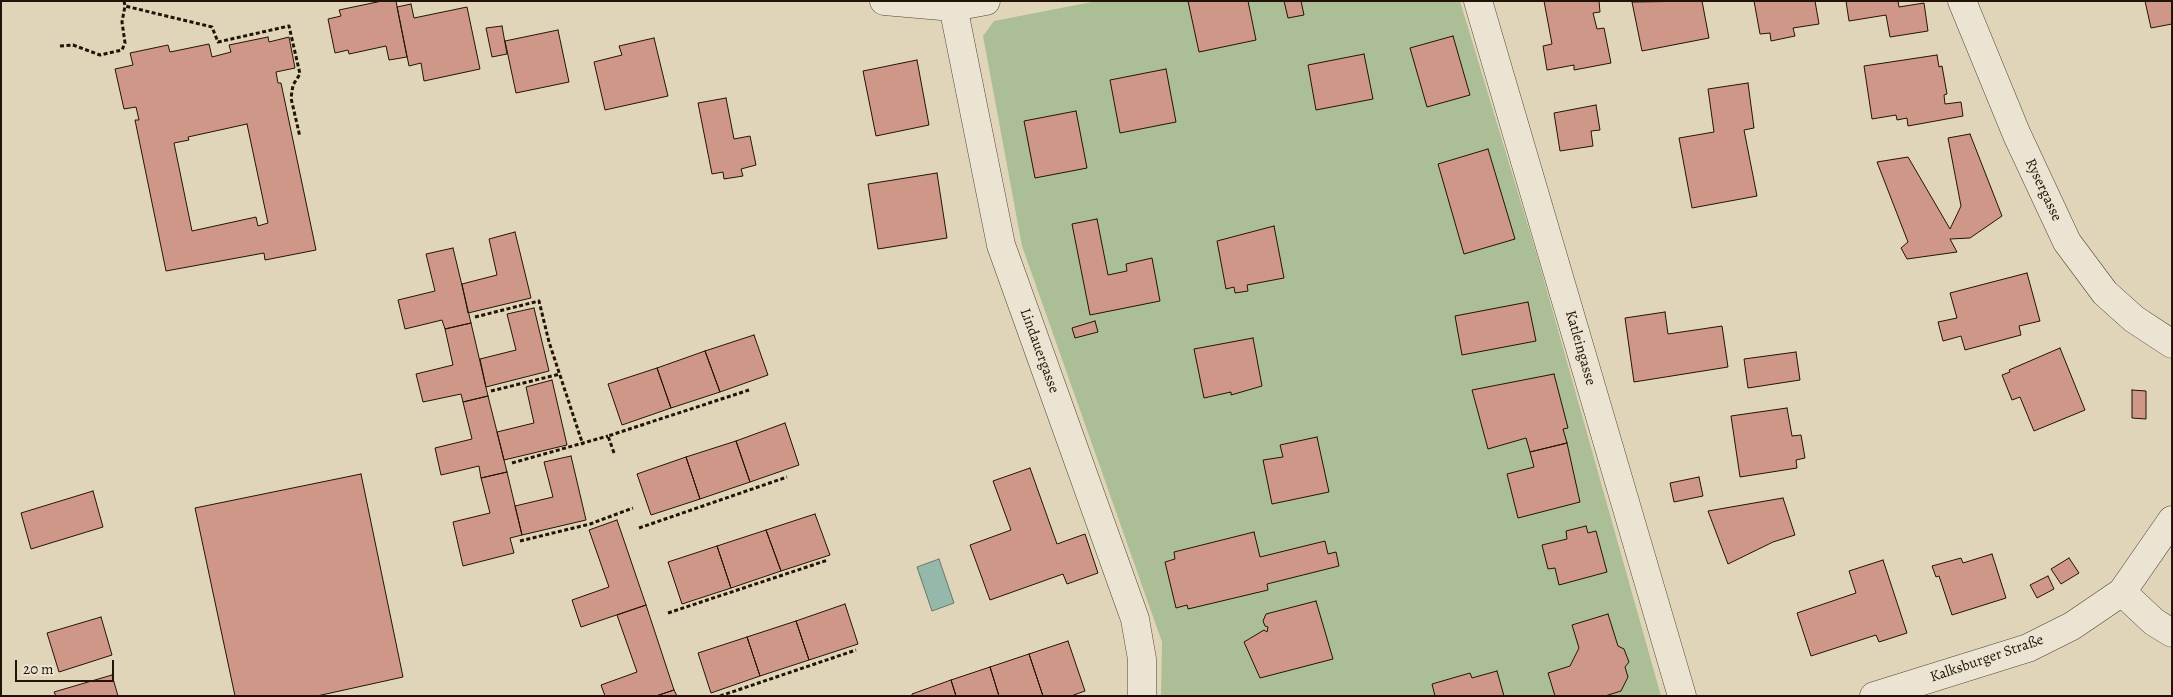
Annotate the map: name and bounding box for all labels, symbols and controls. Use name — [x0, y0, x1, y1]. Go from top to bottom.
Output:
street label: Rysergasse — [2021, 156, 2065, 224]
street label: Lindauergasse — [1015, 306, 1063, 396]
street label: Katleingasse — [1561, 308, 1599, 388]
street label: Kalksburger Straße — [1928, 631, 2046, 687]
scale bar — [18, 650, 116, 682]
text: 20 m — [23, 659, 54, 679]

